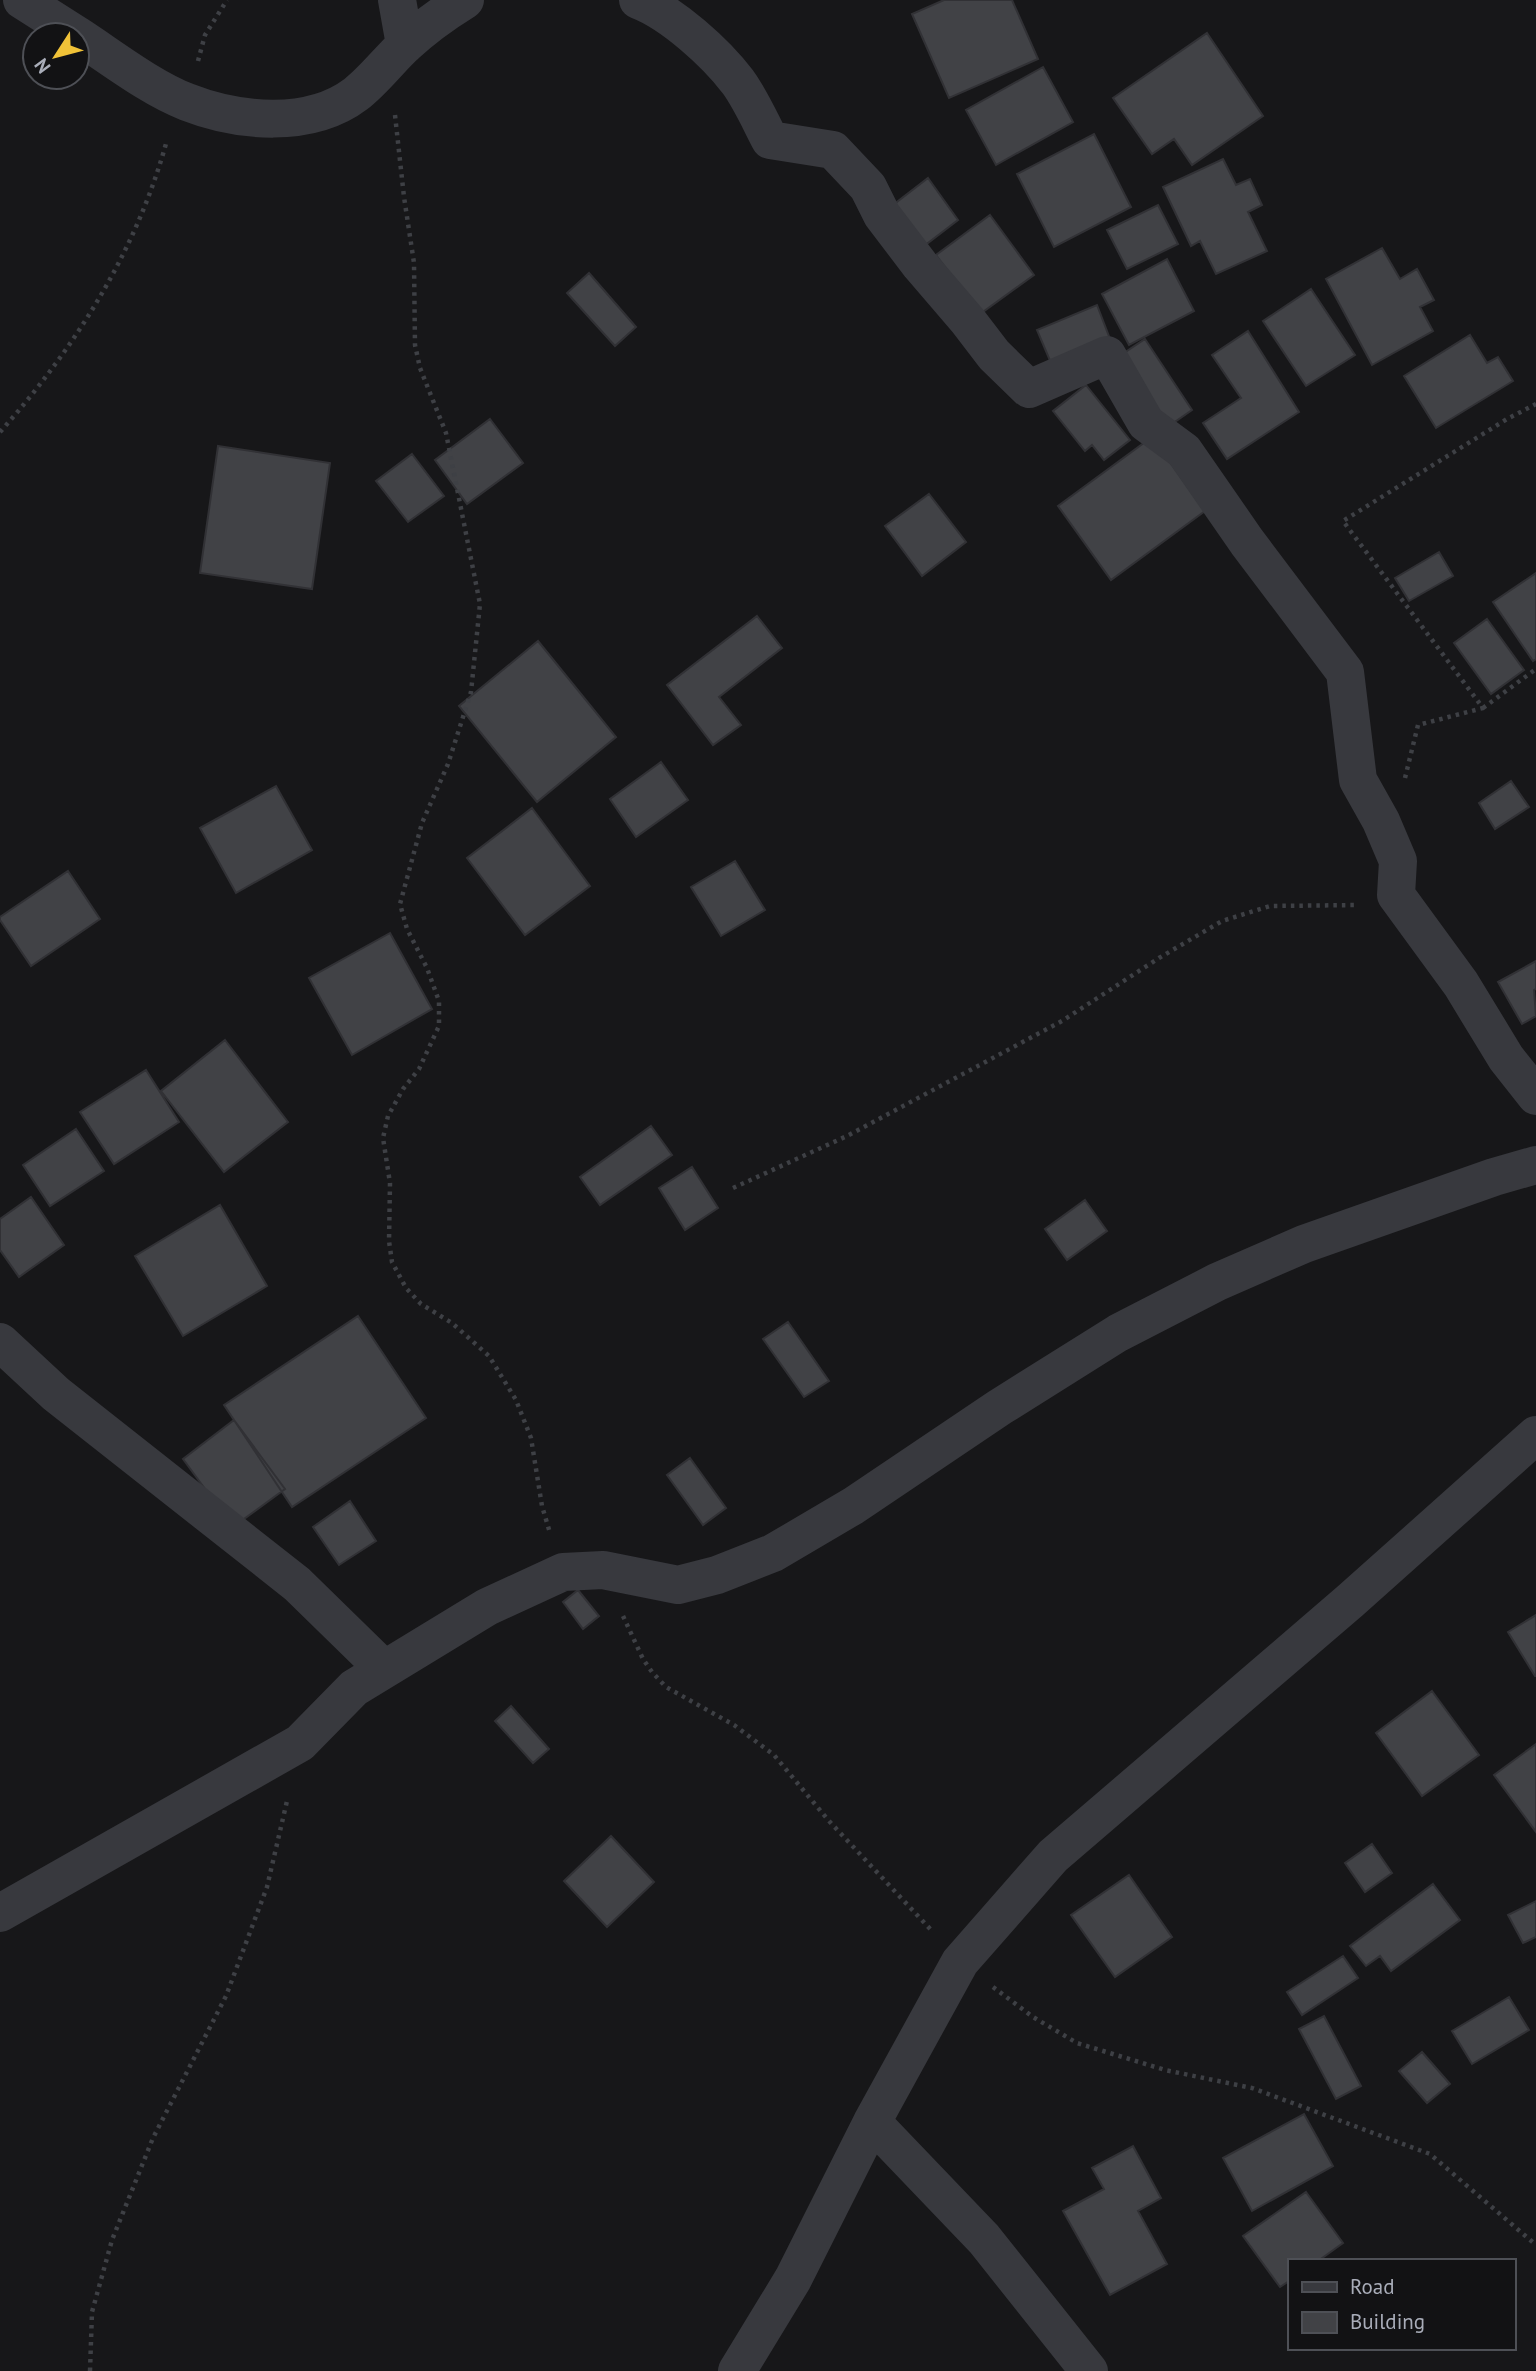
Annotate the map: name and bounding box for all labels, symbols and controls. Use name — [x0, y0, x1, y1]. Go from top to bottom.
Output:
north arrow — [21, 21, 91, 91]
text: N — [29, 54, 56, 78]
legend — [1288, 2259, 1515, 2350]
text: Road — [1350, 2273, 1394, 2300]
text: Building — [1350, 2308, 1425, 2335]

